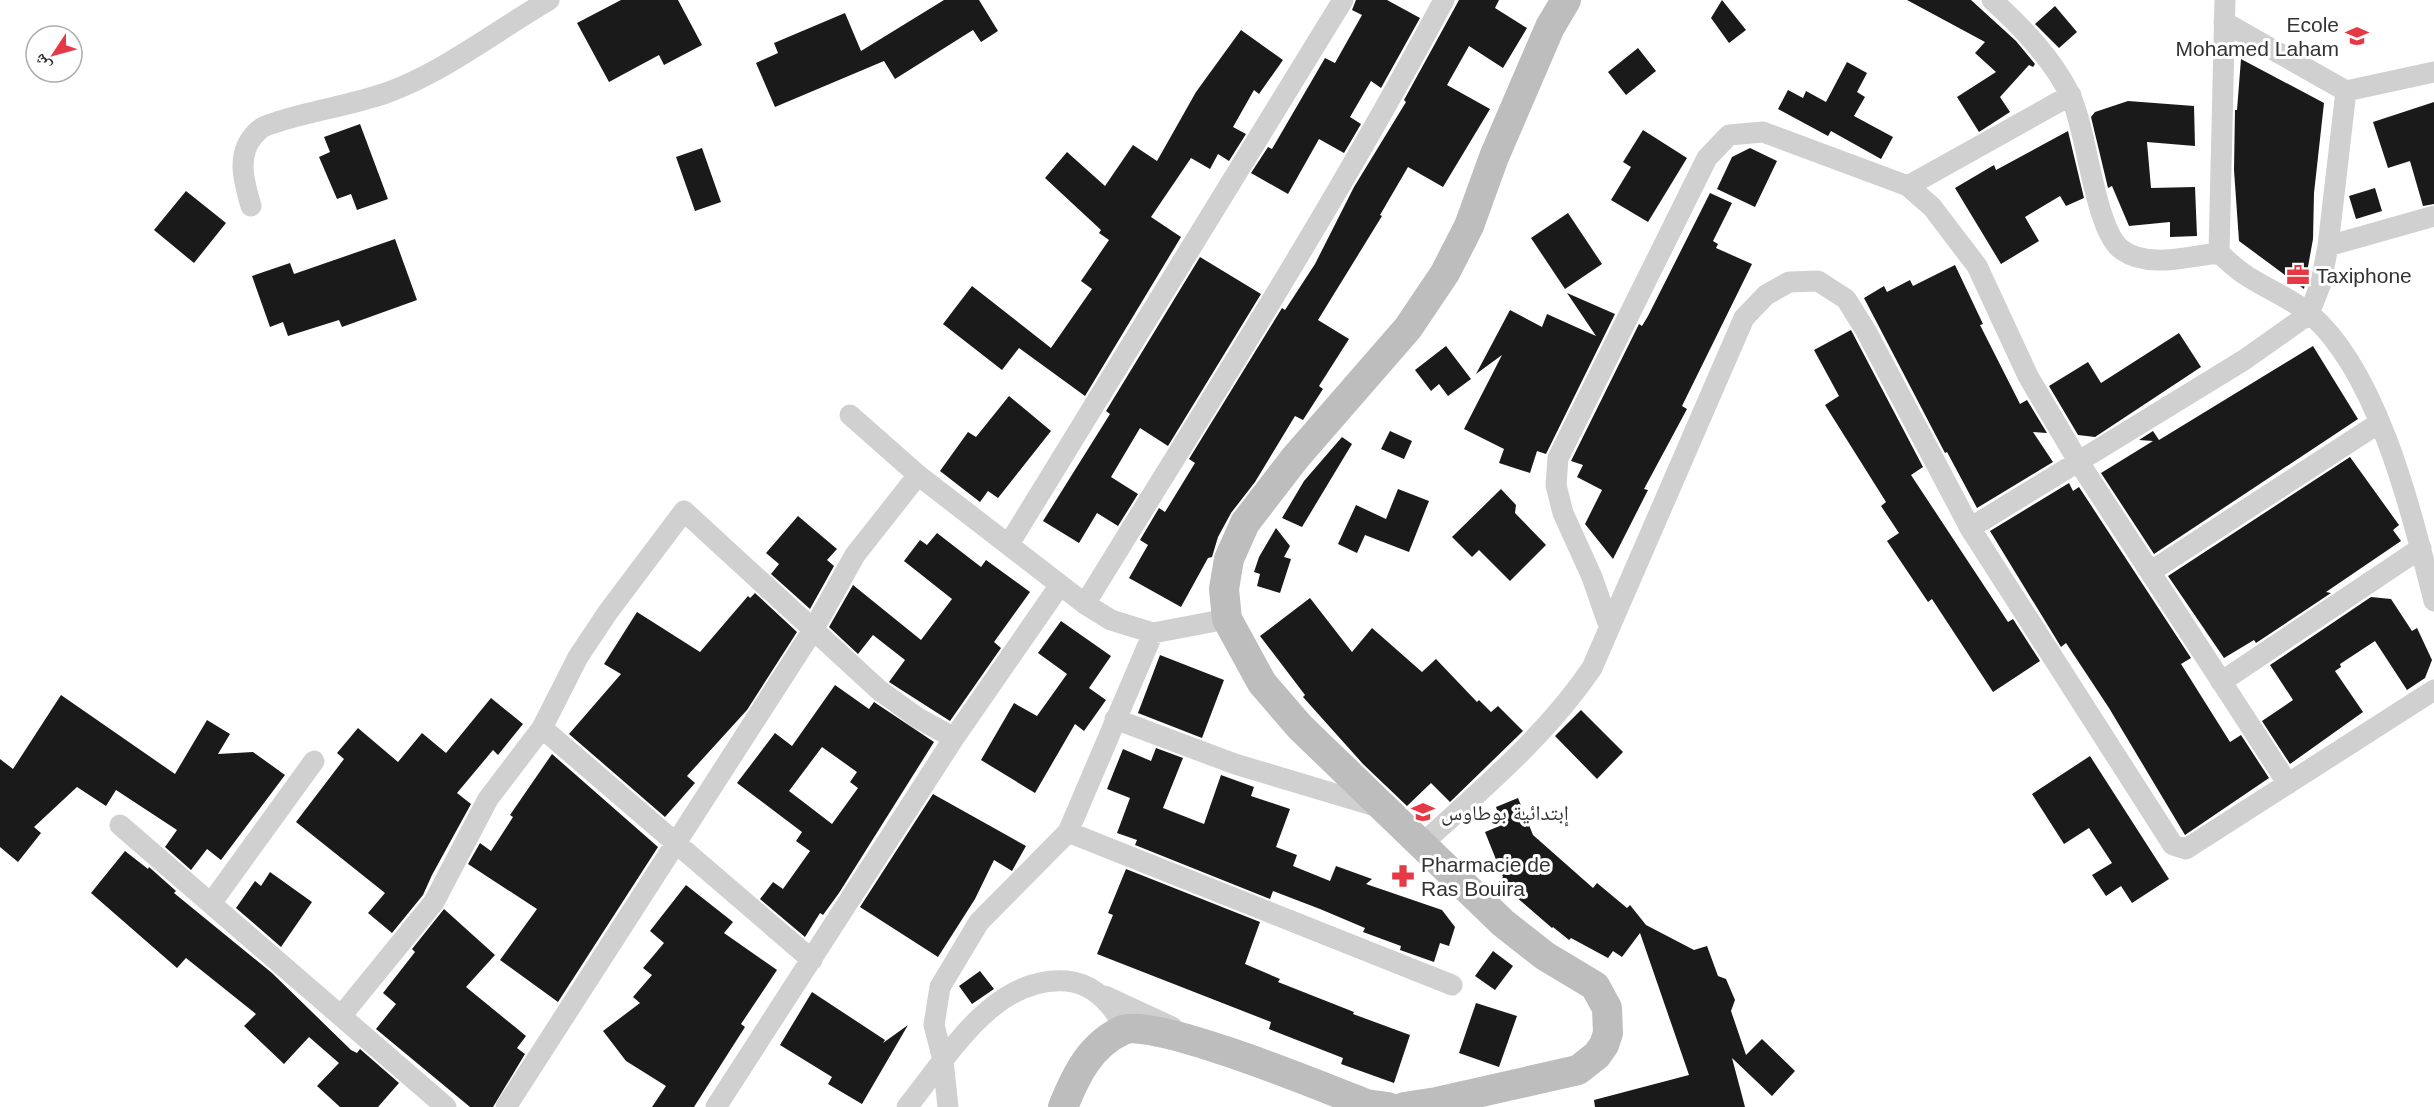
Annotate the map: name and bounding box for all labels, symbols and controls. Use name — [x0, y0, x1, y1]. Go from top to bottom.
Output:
place label: Ecole Mohamed Laham — [2176, 13, 2339, 60]
school or university icon: Ecole Mohamed Laham — [2344, 23, 2370, 49]
north arrow — [24, 24, 84, 84]
text: ش — [30, 50, 55, 74]
office icon: Taxiphone — [2285, 262, 2311, 288]
place label: Taxiphone — [2316, 264, 2412, 287]
school or university icon: إبتدائية بوطاوس — [1410, 799, 1436, 825]
place label: إبتدائية بوطاوس — [1441, 801, 1569, 827]
place label: Pharmacie de Ras Bouira — [1421, 853, 1551, 900]
pharmacy icon: Pharmacie de Ras Bouira — [1390, 863, 1416, 889]

